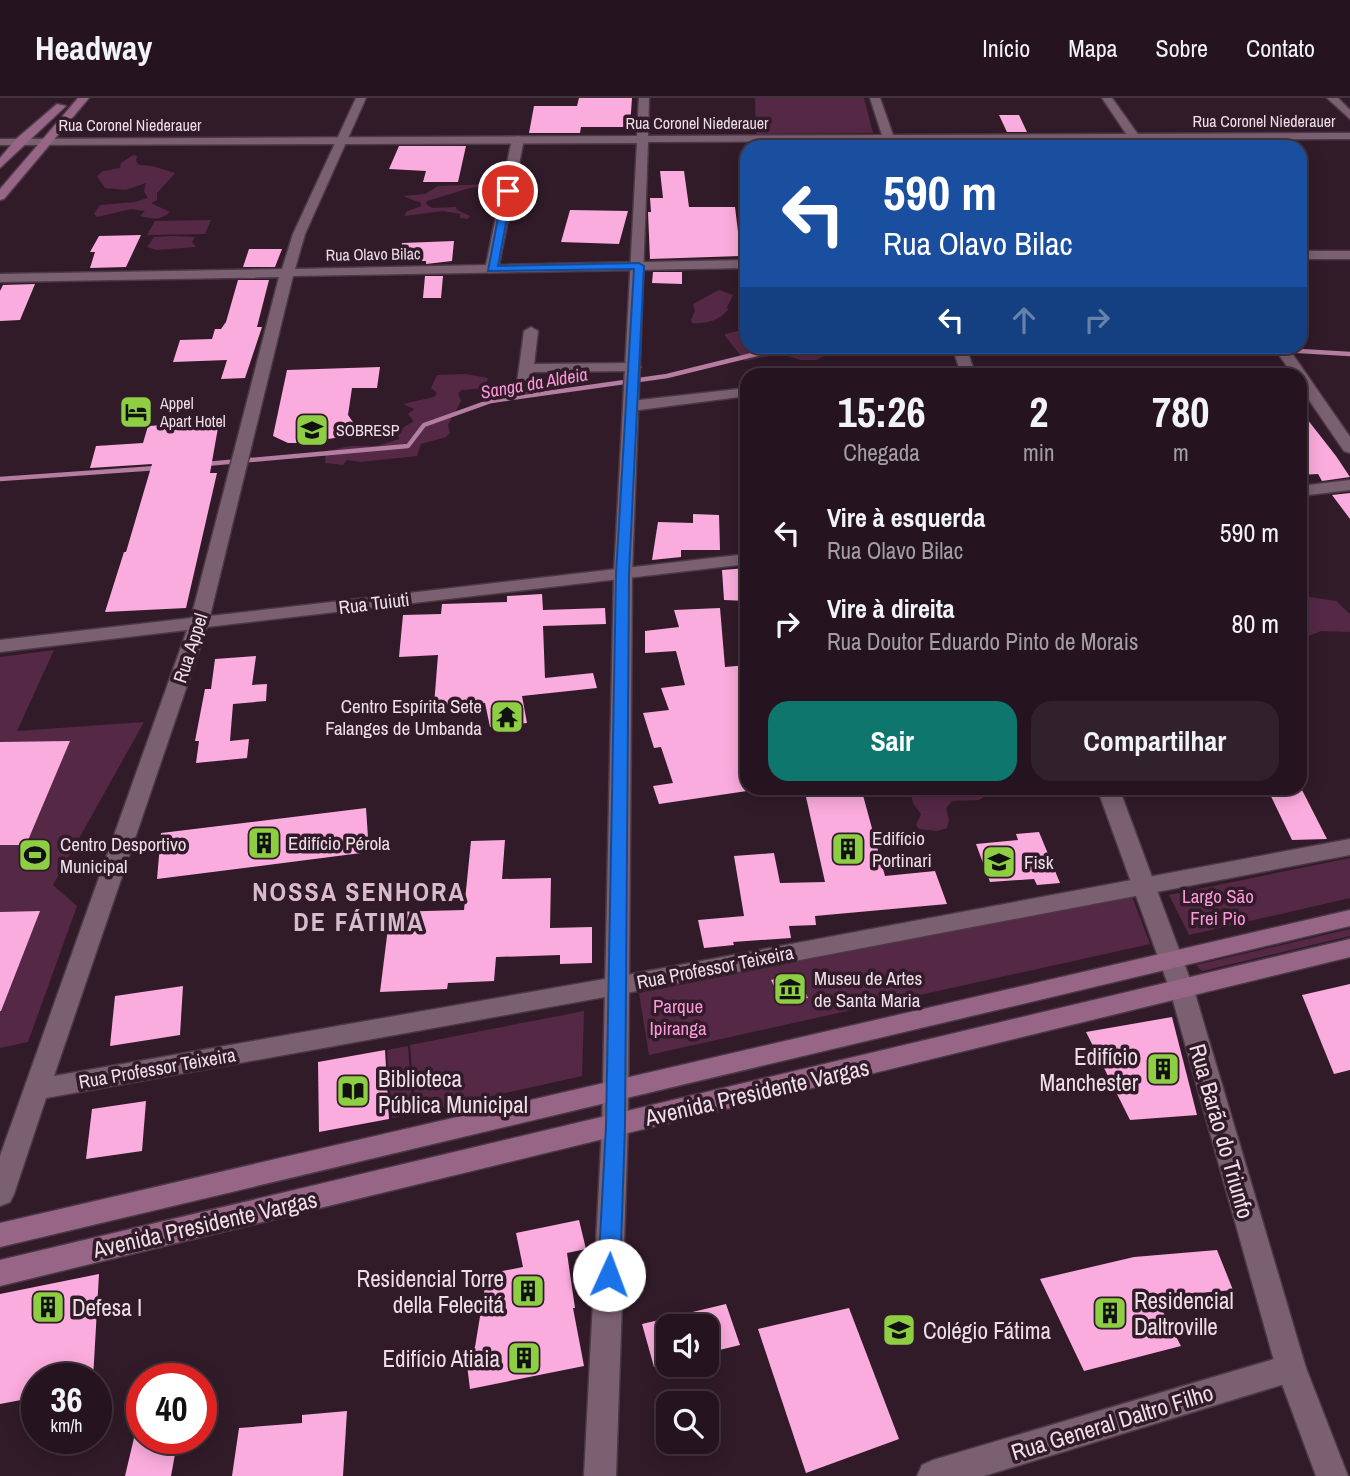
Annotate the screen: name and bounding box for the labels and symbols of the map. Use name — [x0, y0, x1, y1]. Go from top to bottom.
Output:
street label: Rua Coronel Niederauer — [1193, 110, 1336, 132]
street label: Rua Coronel Niederauer — [626, 112, 769, 134]
street label: Rua Coronel Niederauer — [59, 114, 202, 136]
pin — [478, 161, 538, 221]
street label: Rua Olavo Bilac — [325, 242, 421, 266]
water label: Sanga da Aldeia — [479, 361, 589, 405]
place label: Appel Apart Hotel — [159, 392, 226, 432]
hotel icon: Appel Apart Hotel — [117, 393, 155, 431]
school or university icon: SOBRESP — [293, 411, 331, 449]
place label: SOBRESP — [336, 419, 400, 441]
street label: Rua Tuiuti — [337, 586, 411, 620]
street label: Rua Appel — [167, 610, 213, 686]
place label: Centro Espírita Sete Falanges de Umbanda — [325, 693, 482, 741]
temple icon: Centro Espírita Sete Falanges de Umbanda — [488, 698, 526, 736]
building icon: Edifício Pérola — [245, 824, 283, 862]
place label: Edifício Portinari — [872, 825, 932, 873]
place label: Edifício Pérola — [288, 830, 391, 856]
building icon: Edifício Portinari — [829, 830, 867, 868]
place label: Centro Desportivo Municipal — [60, 831, 186, 879]
sports icon: Centro Desportivo Municipal — [16, 836, 54, 874]
school or university icon: Fisk — [980, 843, 1018, 881]
place label: Fisk — [1024, 849, 1054, 875]
district label: NOSSA SENHORA DE FÁTIMA — [252, 874, 466, 939]
park label: Largo São Frei Pio — [1182, 883, 1254, 931]
street label: Rua Professor Teixeira — [634, 939, 796, 995]
place label: Museu de Artes de Santa Maria — [814, 965, 922, 1013]
museum icon: Museu de Artes de Santa Maria — [771, 970, 809, 1008]
park label: Parque Ipiranga — [649, 993, 707, 1041]
street label: Rua Barão do Triunfo — [1182, 1040, 1262, 1222]
street label: Rua Professor Teixeira — [76, 1041, 238, 1095]
place label: Edifício Manchester — [1039, 1041, 1139, 1098]
building icon: Edifício Manchester — [1144, 1050, 1182, 1088]
street label: Avenida Presidente Vargas — [641, 1051, 872, 1133]
place label: Biblioteca Pública Municipal — [378, 1063, 528, 1120]
library icon: Biblioteca Pública Municipal — [334, 1072, 372, 1110]
street label: Avenida Presidente Vargas — [89, 1183, 320, 1265]
position arrow — [572, 1238, 646, 1312]
place label: Residencial Torre della Felecitá — [357, 1263, 504, 1320]
building icon: Residencial Torre della Felecitá — [509, 1272, 547, 1310]
place label: Residencial Daltroville — [1134, 1285, 1234, 1342]
building icon: Defesa I — [29, 1288, 67, 1326]
place label: Defesa I — [72, 1292, 142, 1323]
building icon: Residencial Daltroville — [1091, 1294, 1129, 1332]
school or university icon: Colégio Fátima — [880, 1311, 918, 1349]
place label: Colégio Fátima — [923, 1315, 1052, 1346]
building icon: Edifício Atiaia — [505, 1339, 543, 1377]
place label: Edifício Atiaia — [383, 1343, 501, 1374]
speed limit sign: 40 — [126, 1363, 217, 1454]
street label: Rua General Daltro Filho — [1007, 1377, 1217, 1467]

